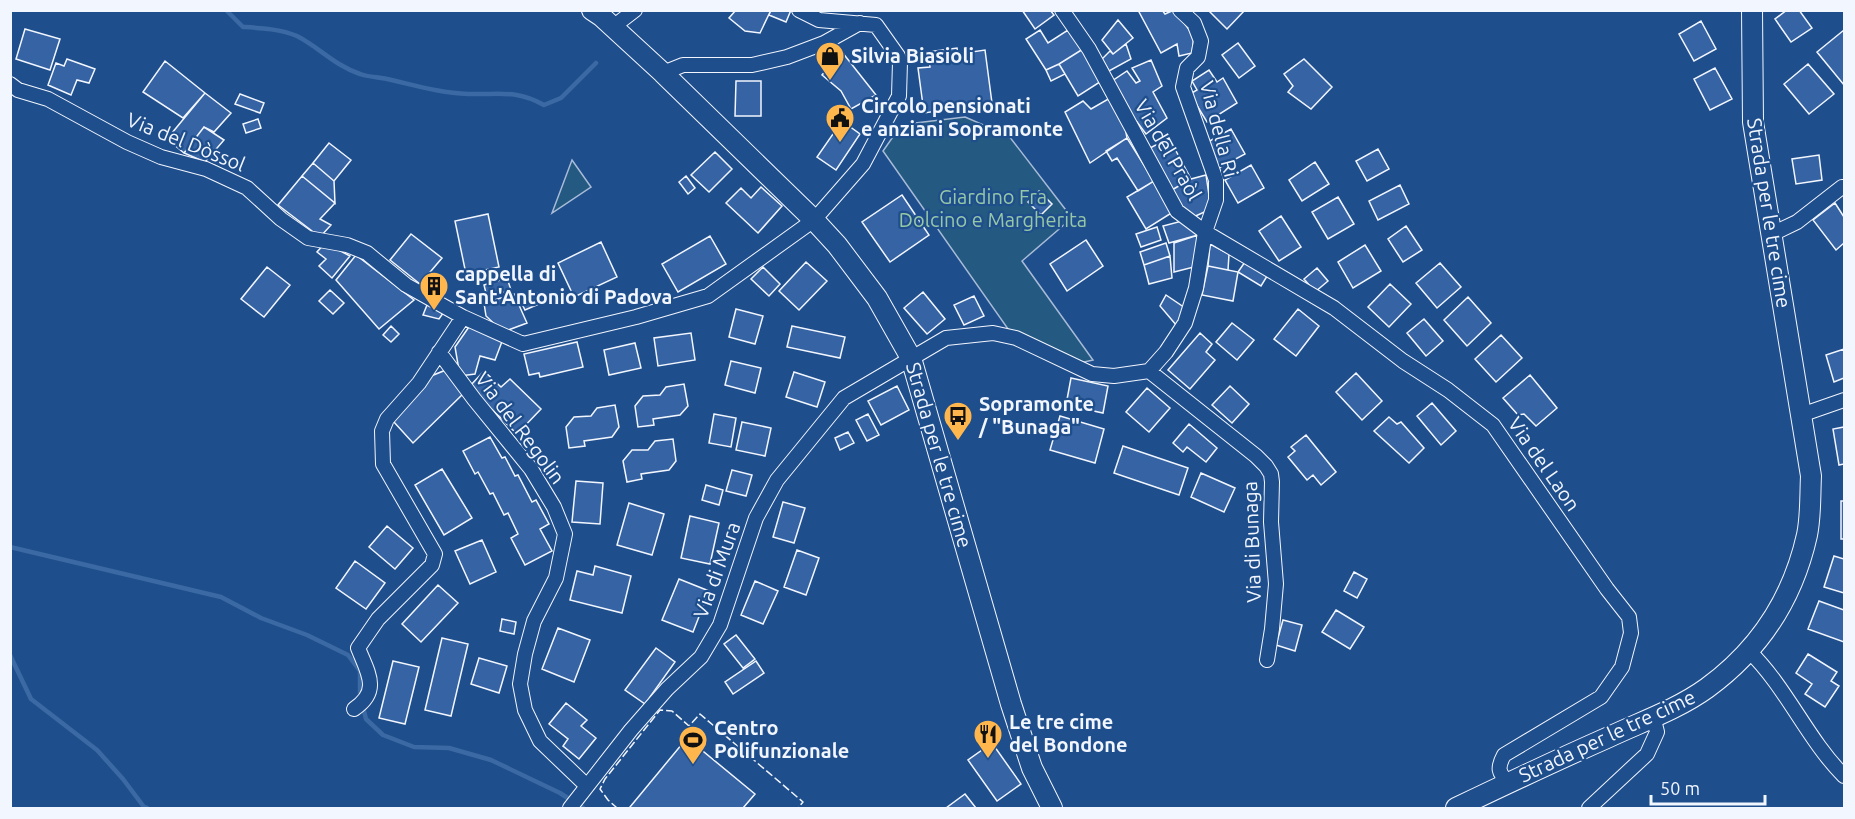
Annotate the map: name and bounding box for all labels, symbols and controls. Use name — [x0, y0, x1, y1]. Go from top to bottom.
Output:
shop icon: Silvia Biasioli — [814, 40, 846, 82]
place label: Silvia Biasioli — [851, 44, 974, 67]
street label: Via della Ri — [1196, 78, 1243, 179]
place label: Circolo pensionati e anziani Sopramonte — [861, 94, 1063, 140]
street label: Via del Praòl — [1130, 95, 1206, 204]
public building icon: Circolo pensionati e anziani Sopramonte — [824, 102, 856, 144]
street label: Via del Dòssol — [124, 107, 249, 176]
street label: Strada per le tre cime — [1743, 116, 1796, 310]
park label: Giardino Fra Dolcino e Margherita — [899, 185, 1087, 231]
place label: cappella di Sant'Antonio di Padova — [455, 262, 672, 308]
building icon: cappella di Sant'Antonio di Padova — [418, 270, 450, 312]
street label: Strada per le tre cime — [902, 359, 977, 550]
street label: Via del Regolin — [471, 367, 570, 488]
place label: Sopramonte / "Bunaga" — [978, 392, 1094, 438]
bus stop icon: Sopramonte / "Bunaga" — [942, 400, 974, 442]
street label: Via del Laon — [1504, 412, 1585, 515]
street label: Via di Bunaga — [1238, 481, 1265, 603]
street label: Via di Mura — [688, 519, 745, 621]
street label: Strada per le tre cime — [1515, 685, 1699, 787]
place label: Le tre cime del Bondone — [1009, 710, 1128, 756]
place label: Centro Polifunzionale — [714, 716, 849, 762]
restaurant icon: Le tre cime del Bondone — [972, 718, 1004, 760]
sports icon: Centro Polifunzionale — [677, 724, 709, 766]
scale bar — [1651, 768, 1765, 806]
text: 50 m — [1660, 778, 1700, 798]

